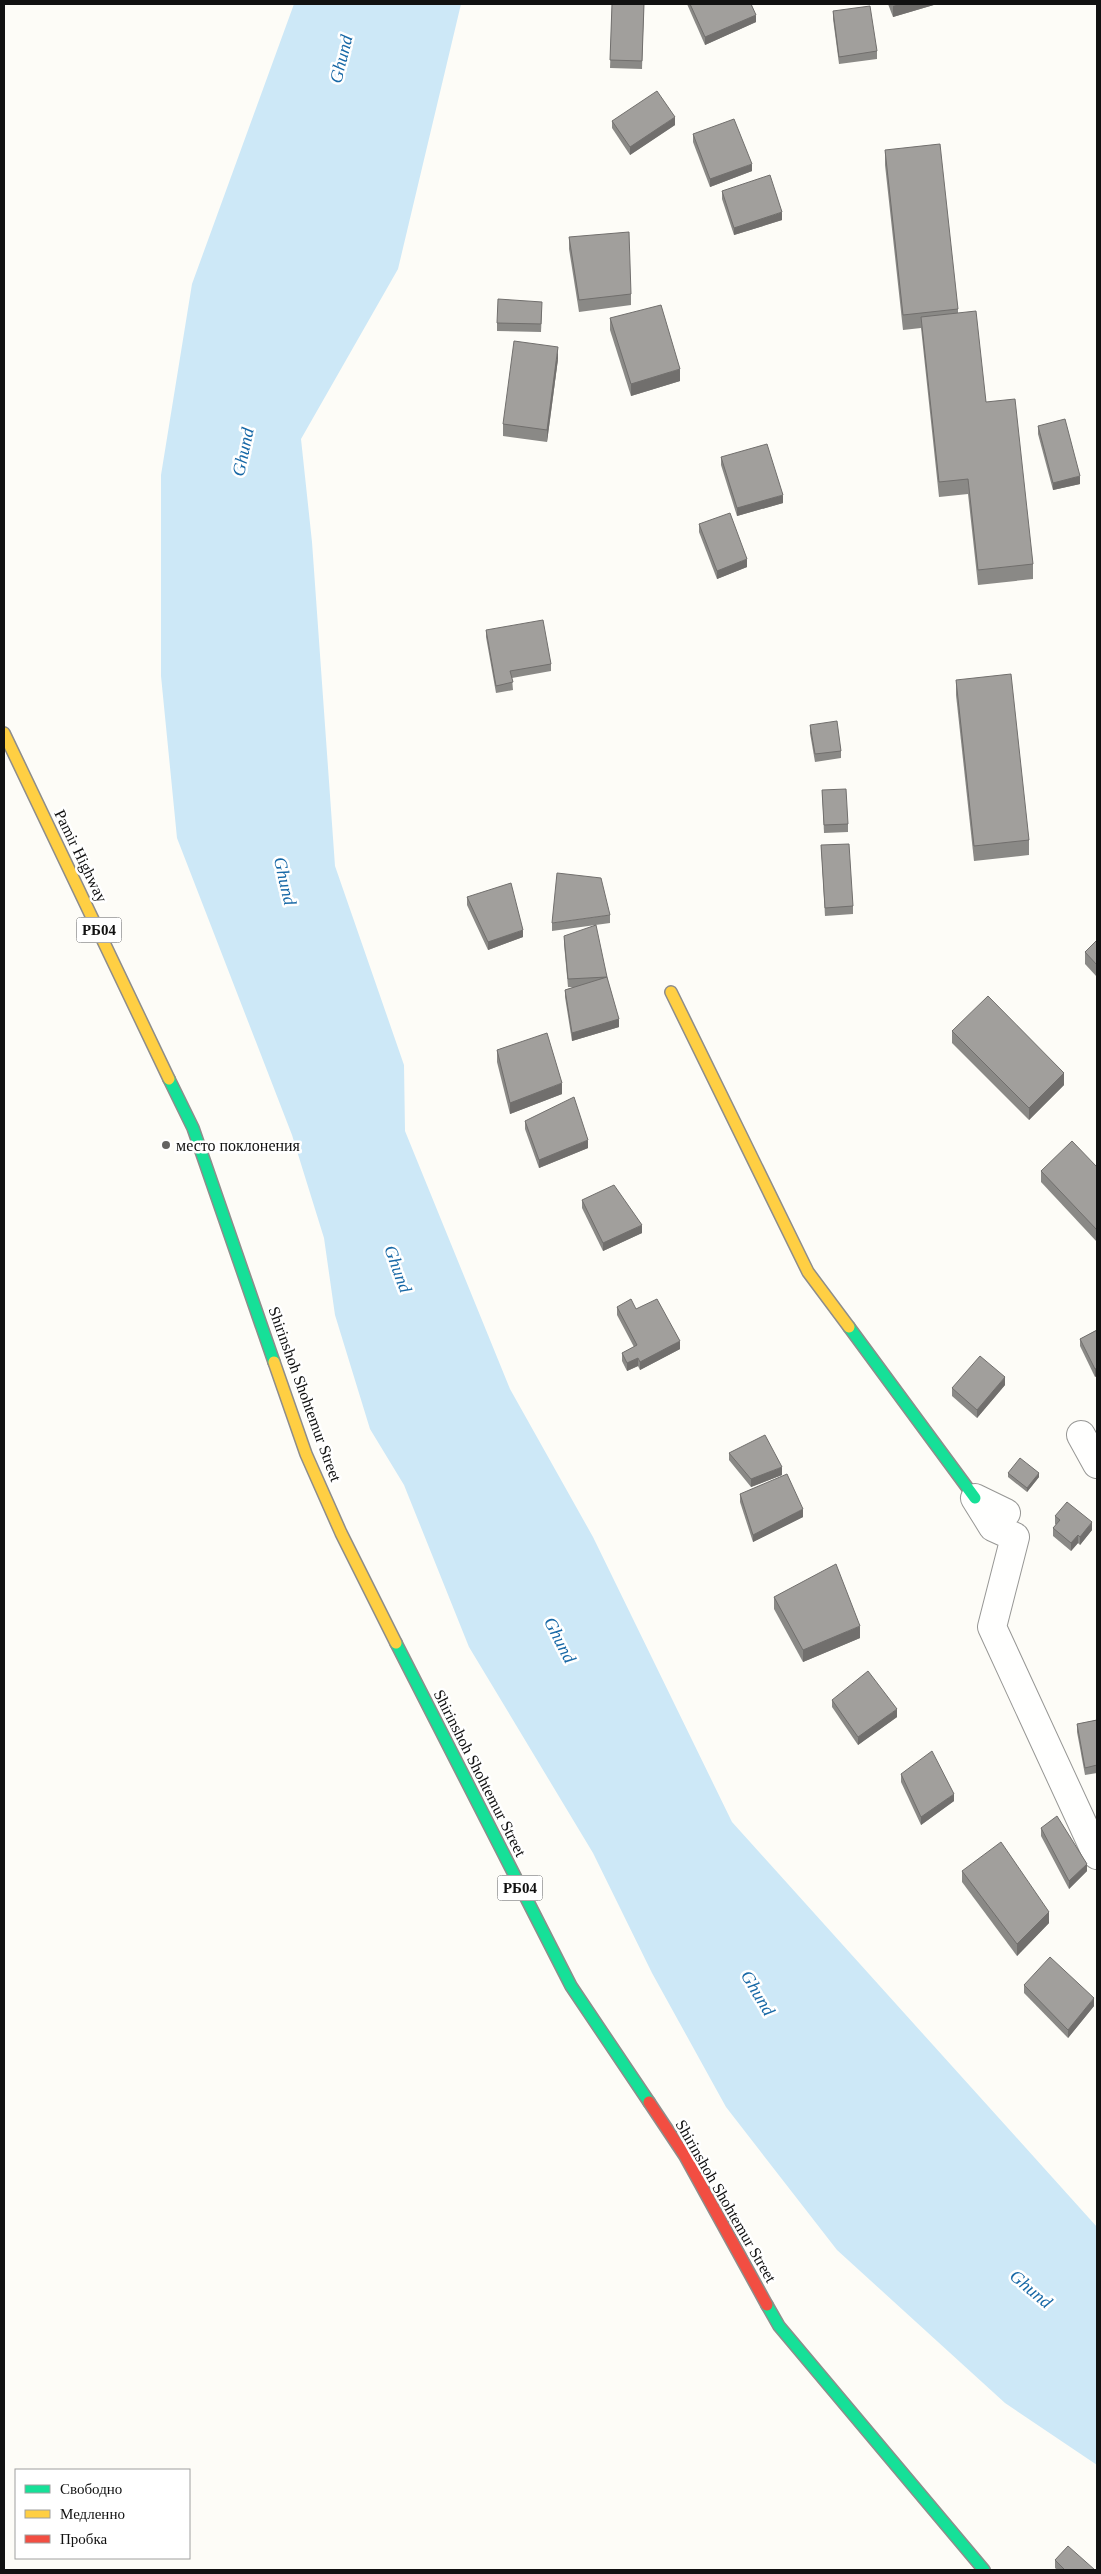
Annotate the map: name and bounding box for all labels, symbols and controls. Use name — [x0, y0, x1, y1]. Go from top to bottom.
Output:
water label: Ghund — [325, 32, 357, 85]
water label: Ghund — [228, 425, 258, 478]
street label: Pamir Highway — [50, 807, 111, 905]
water label: Ghund — [270, 855, 300, 908]
road number: РБ04 — [76, 918, 122, 942]
place label: место поклонения — [176, 1137, 301, 1154]
marker: место поклонения — [160, 1139, 172, 1151]
water label: Ghund — [380, 1243, 416, 1296]
street label: Shirinshoh Shohtemur Street — [265, 1304, 345, 1484]
water label: Ghund — [540, 1614, 580, 1667]
street label: Shirinshoh Shohtemur Street — [430, 1687, 530, 1860]
road number: РБ04 — [498, 1876, 542, 1900]
water label: Ghund — [737, 1967, 780, 2020]
street label: Shirinshoh Shohtemur Street — [672, 2117, 780, 2286]
water label: Ghund — [1006, 2266, 1057, 2313]
legend — [15, 2469, 190, 2559]
text: Свободно — [60, 2481, 122, 2497]
text: Медленно — [60, 2506, 125, 2522]
text: Пробка — [60, 2531, 108, 2547]

